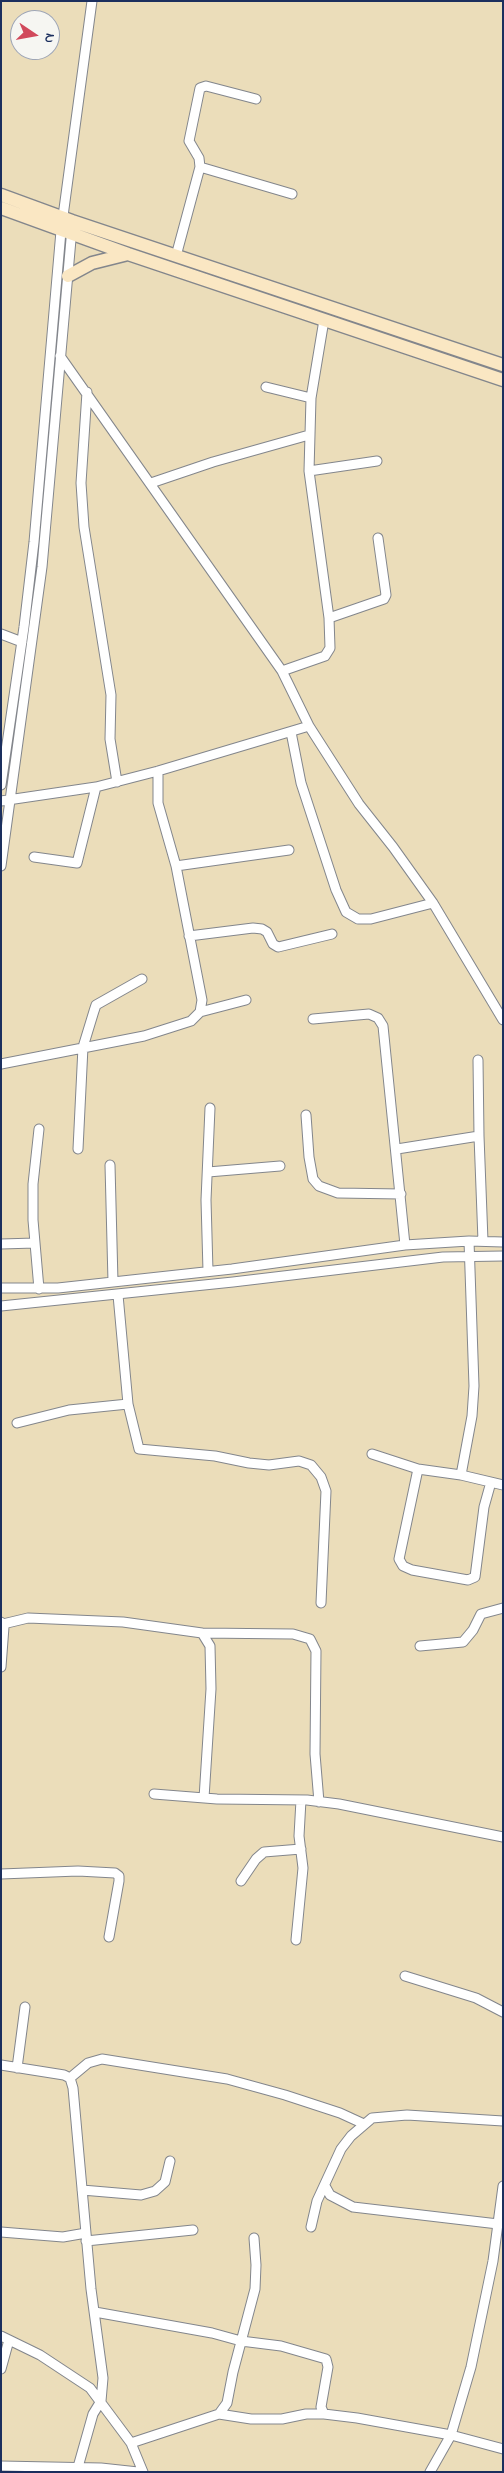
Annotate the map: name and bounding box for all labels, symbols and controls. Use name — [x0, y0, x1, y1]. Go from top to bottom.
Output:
north arrow — [10, 10, 60, 60]
text: N — [38, 31, 60, 45]

